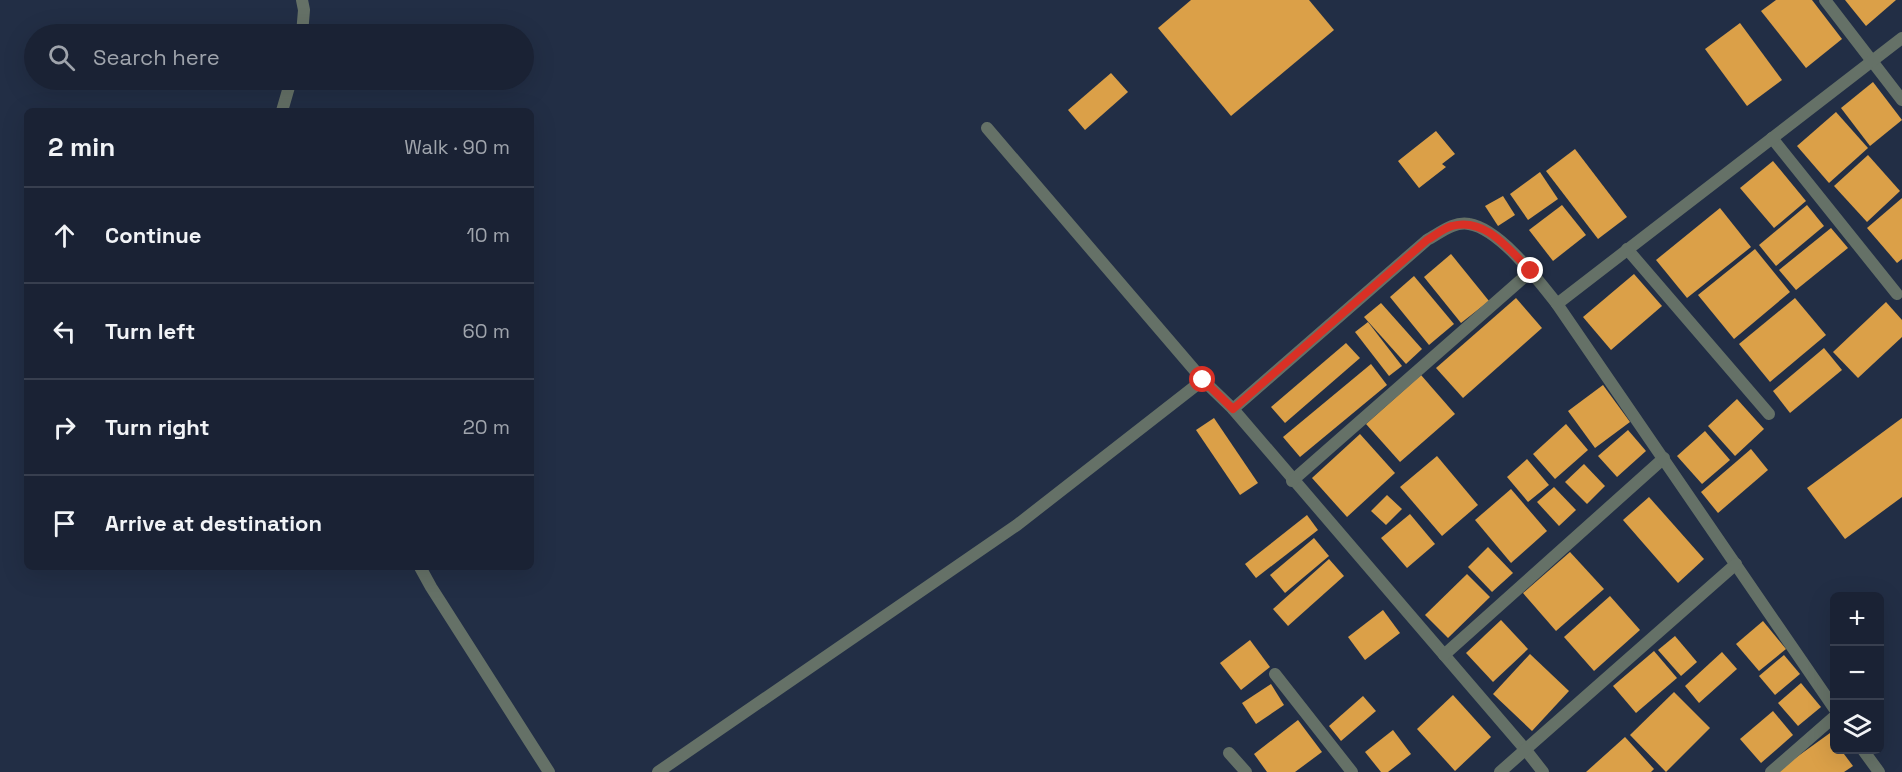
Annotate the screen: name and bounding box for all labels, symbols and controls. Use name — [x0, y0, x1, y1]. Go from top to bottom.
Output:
search box — [24, 24, 534, 90]
icon: search — [45, 41, 78, 74]
text: Search here — [93, 43, 220, 71]
text: 2 min — [48, 130, 115, 164]
text: Walk · 90 m — [404, 134, 510, 160]
icon: ahead — [48, 219, 81, 252]
text: Continue — [105, 221, 201, 249]
text: 10 m — [466, 222, 510, 248]
route end — [1517, 257, 1543, 283]
icon: left — [48, 315, 81, 348]
text: Turn left — [105, 317, 195, 345]
text: 60 m — [463, 318, 510, 344]
route start — [1189, 366, 1215, 392]
icon: right — [48, 411, 81, 444]
text: Turn right — [105, 413, 210, 441]
text: 20 m — [463, 414, 510, 440]
icon: arrive — [48, 507, 81, 540]
text: Arrive at destination — [105, 509, 322, 537]
map controls — [1830, 592, 1884, 754]
button: + — [1830, 592, 1884, 646]
button: − — [1830, 646, 1884, 700]
button: layers — [1830, 700, 1884, 754]

